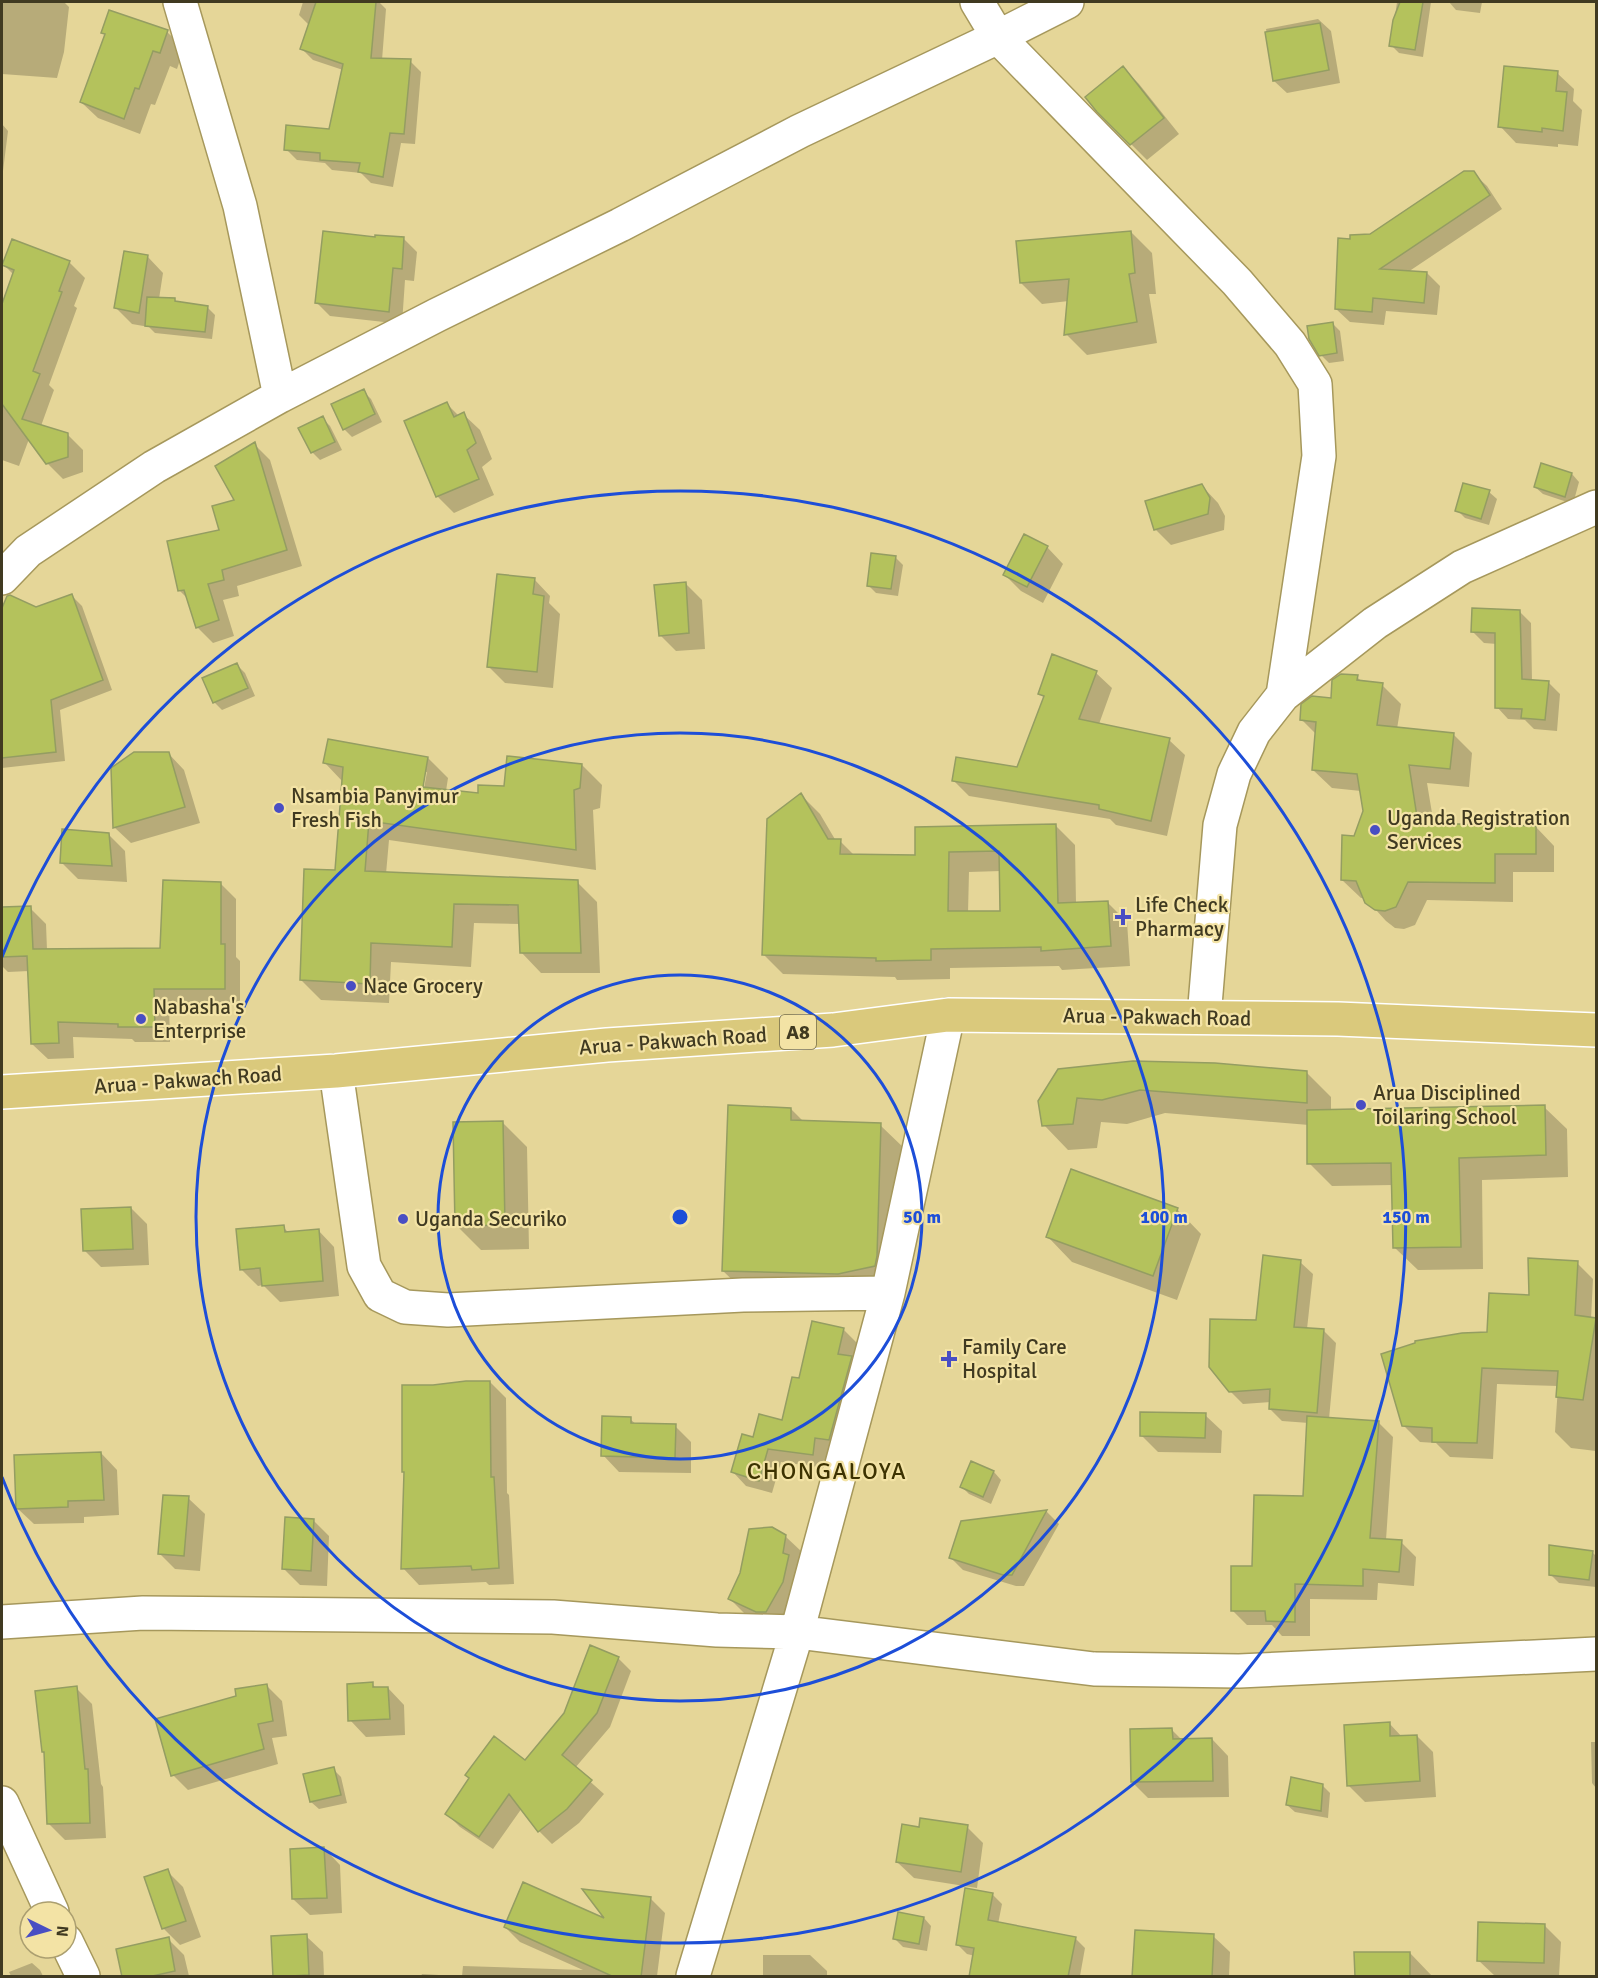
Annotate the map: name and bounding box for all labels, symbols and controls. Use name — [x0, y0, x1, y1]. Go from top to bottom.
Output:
place label: Nsambia Panyimur Fresh Fish — [291, 783, 459, 833]
marker: Nsambia Panyimur Fresh Fish — [272, 801, 286, 815]
place label: Uganda Registration Services — [1387, 805, 1570, 855]
marker: Uganda Registration Services — [1368, 823, 1382, 837]
place label: Life Check Pharmacy — [1135, 892, 1229, 942]
marker: Life Check Pharmacy — [1116, 910, 1130, 924]
place label: Nace Grocery — [363, 973, 483, 999]
marker: Nace Grocery — [344, 979, 358, 993]
place label: Nabasha's Enterprise — [153, 994, 246, 1044]
street label: Arua - Pakwach Road — [1063, 1002, 1251, 1032]
marker: Nabasha's Enterprise — [134, 1012, 148, 1026]
road number: A8 — [780, 1015, 816, 1049]
street label: Arua - Pakwach Road — [578, 1021, 768, 1061]
street label: Arua - Pakwach Road — [93, 1060, 283, 1100]
place label: Arua Disciplined Toilaring School — [1373, 1080, 1521, 1130]
marker: Arua Disciplined Toilaring School — [1354, 1098, 1368, 1112]
place label: Uganda Securiko — [415, 1206, 567, 1232]
text: 50 m — [903, 1206, 941, 1228]
text: 100 m — [1140, 1206, 1188, 1228]
text: 150 m — [1382, 1206, 1430, 1228]
centre of rings — [670, 1207, 690, 1227]
marker: Uganda Securiko — [396, 1212, 410, 1226]
place label: Family Care Hospital — [962, 1334, 1067, 1384]
marker: Family Care Hospital — [940, 1350, 958, 1368]
district label: CHONGALOYA — [747, 1456, 907, 1486]
north arrow — [18, 1900, 78, 1960]
text: N — [51, 1925, 72, 1938]

